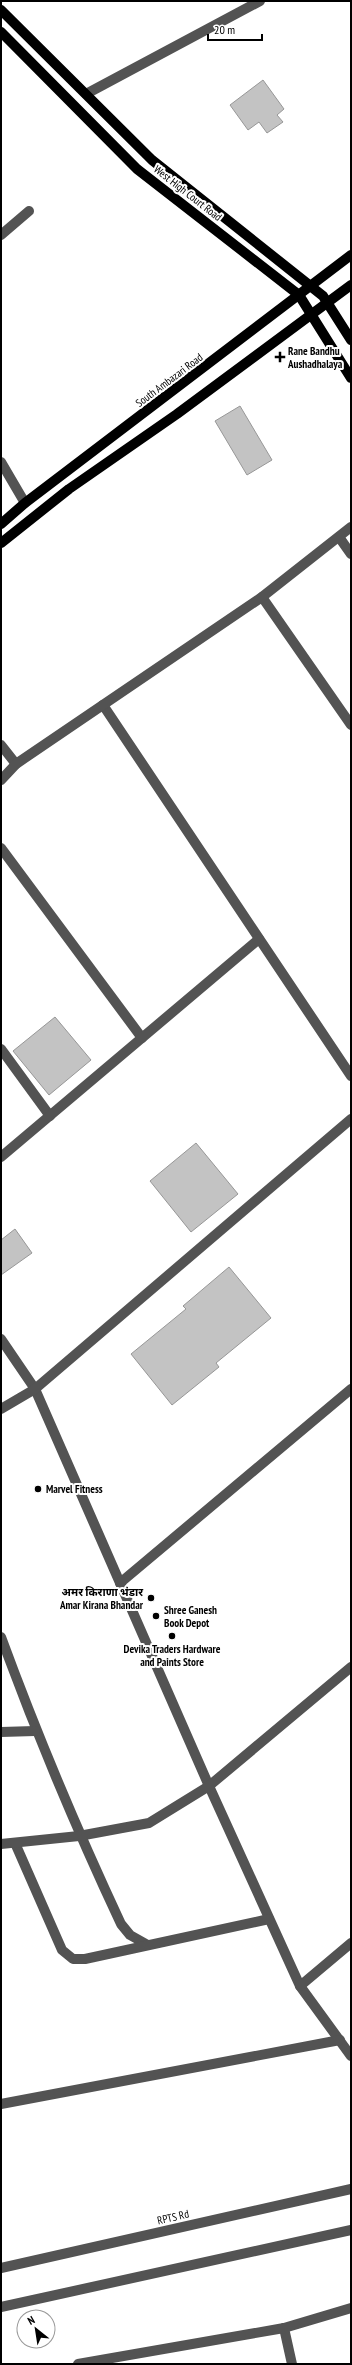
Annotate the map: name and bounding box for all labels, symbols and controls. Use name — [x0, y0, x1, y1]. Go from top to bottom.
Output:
scale bar — [208, 16, 262, 42]
text: 20 m — [214, 22, 235, 37]
street label: West High Court Road — [151, 162, 225, 224]
place label: Rane Bandhu Aushadhalaya — [287, 344, 343, 371]
street label: South Ambazari Road — [133, 350, 206, 410]
marker: Rane Bandhu Aushadhalaya — [275, 352, 285, 362]
place label: Marvel Fitness — [46, 1482, 103, 1496]
marker: Marvel Fitness — [33, 1484, 43, 1494]
place label: अमर किराणा भंडार Amar Kirana Bhandar — [59, 1585, 144, 1612]
marker: अमर किराणा भंडार Amar Kirana Bhandar — [146, 1593, 156, 1603]
place label: Shree Ganesh Book Depot — [164, 1603, 217, 1630]
marker: Shree Ganesh Book Depot — [151, 1611, 161, 1621]
marker: Devika Traders Hardware and Paints Store — [167, 1631, 177, 1641]
place label: Devika Traders Hardware and Paints Store — [124, 1642, 221, 1669]
street label: RPTS Rd — [156, 2207, 190, 2227]
north arrow — [16, 2309, 56, 2349]
text: N — [25, 2313, 37, 2328]

